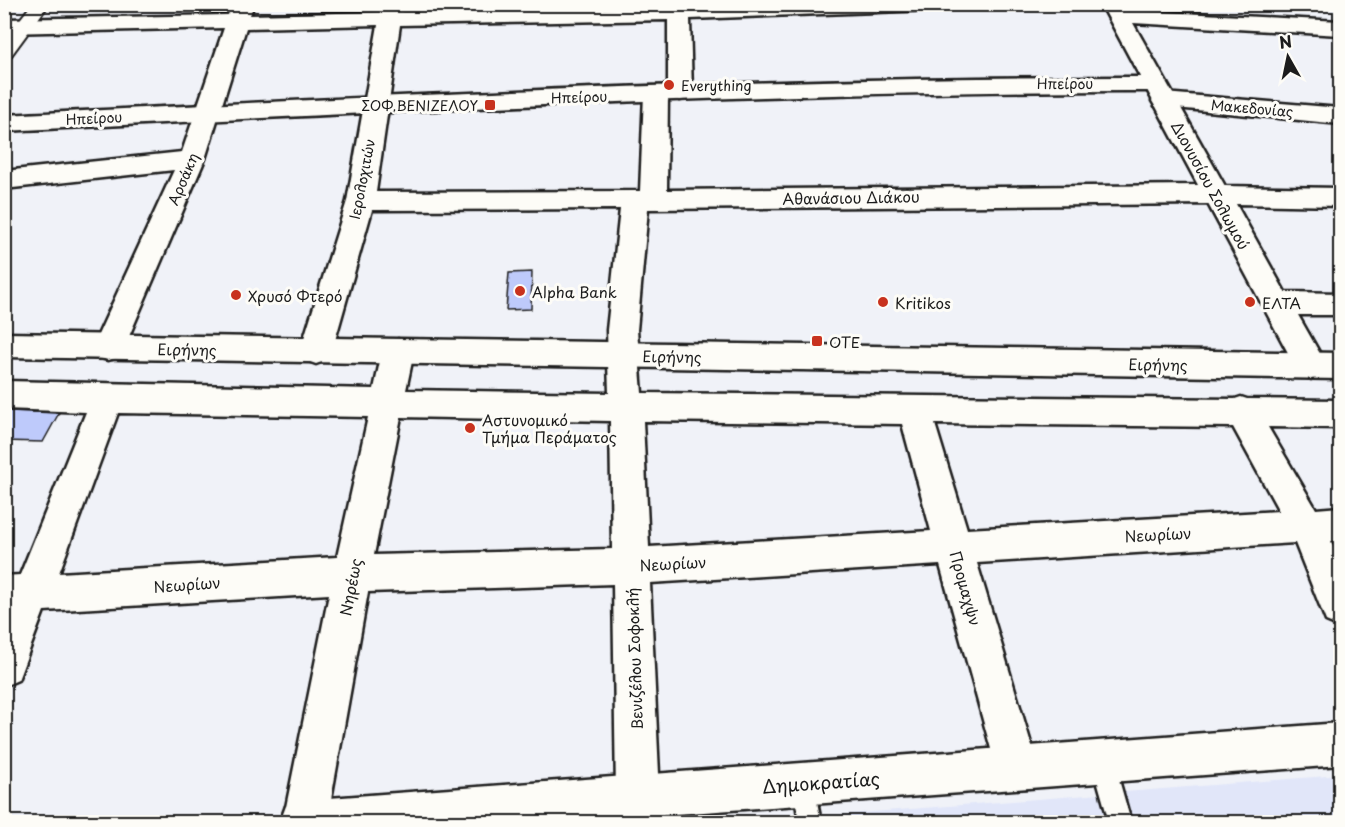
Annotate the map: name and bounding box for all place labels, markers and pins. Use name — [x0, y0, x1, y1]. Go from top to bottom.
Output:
place label: Everything — [681, 75, 752, 96]
marker: Everything — [662, 78, 676, 92]
place label: ΣΟΦ.ΒΕΝΙΖΕΛΟΥ — [361, 95, 479, 116]
marker: ΣΟΦ.ΒΕΝΙΖΕΛΟΥ — [483, 98, 497, 112]
place label: Alpha Bank — [532, 280, 617, 303]
place label: Χρυσό Φτερό — [248, 284, 342, 307]
marker: Alpha Bank — [513, 284, 527, 298]
marker: Χρυσό Φτερό — [229, 288, 243, 302]
place label: Kritikos — [895, 291, 951, 314]
place label: ΕΛΤΑ — [1262, 291, 1301, 314]
marker: Kritikos — [876, 295, 890, 309]
marker: ΕΛΤΑ — [1243, 295, 1257, 309]
place label: ΟΤΕ — [829, 330, 860, 353]
marker: ΟΤΕ — [810, 334, 824, 348]
place label: Αστυνομικό Τμήμα Περάματος — [482, 408, 617, 448]
marker: Αστυνομικό Τμήμα Περάματος — [463, 421, 477, 435]

